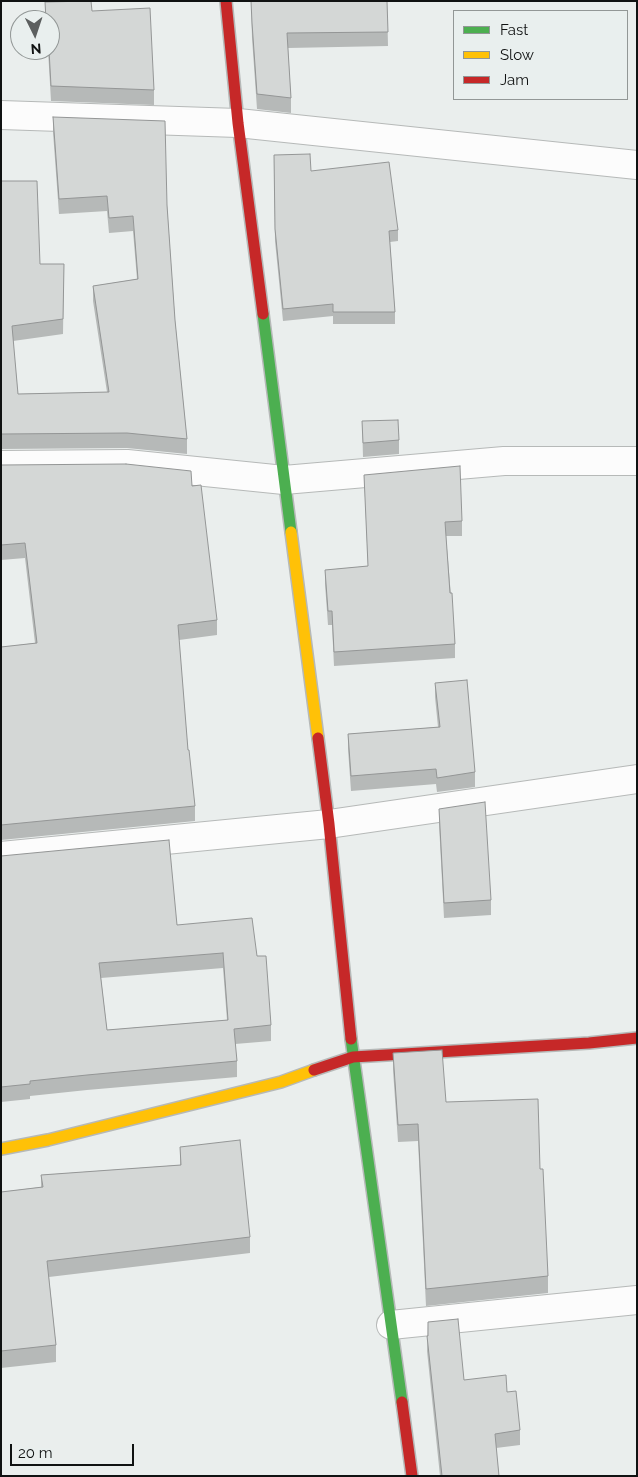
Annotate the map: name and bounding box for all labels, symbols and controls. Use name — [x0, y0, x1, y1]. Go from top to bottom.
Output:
north arrow — [10, 10, 60, 60]
legend — [453, 10, 628, 100]
text: Fast — [500, 21, 528, 39]
text: N — [30, 41, 42, 57]
text: Slow — [500, 46, 534, 64]
text: Jam — [500, 71, 529, 89]
scale bar — [12, 1434, 136, 1466]
text: 20 m — [18, 1444, 53, 1462]

